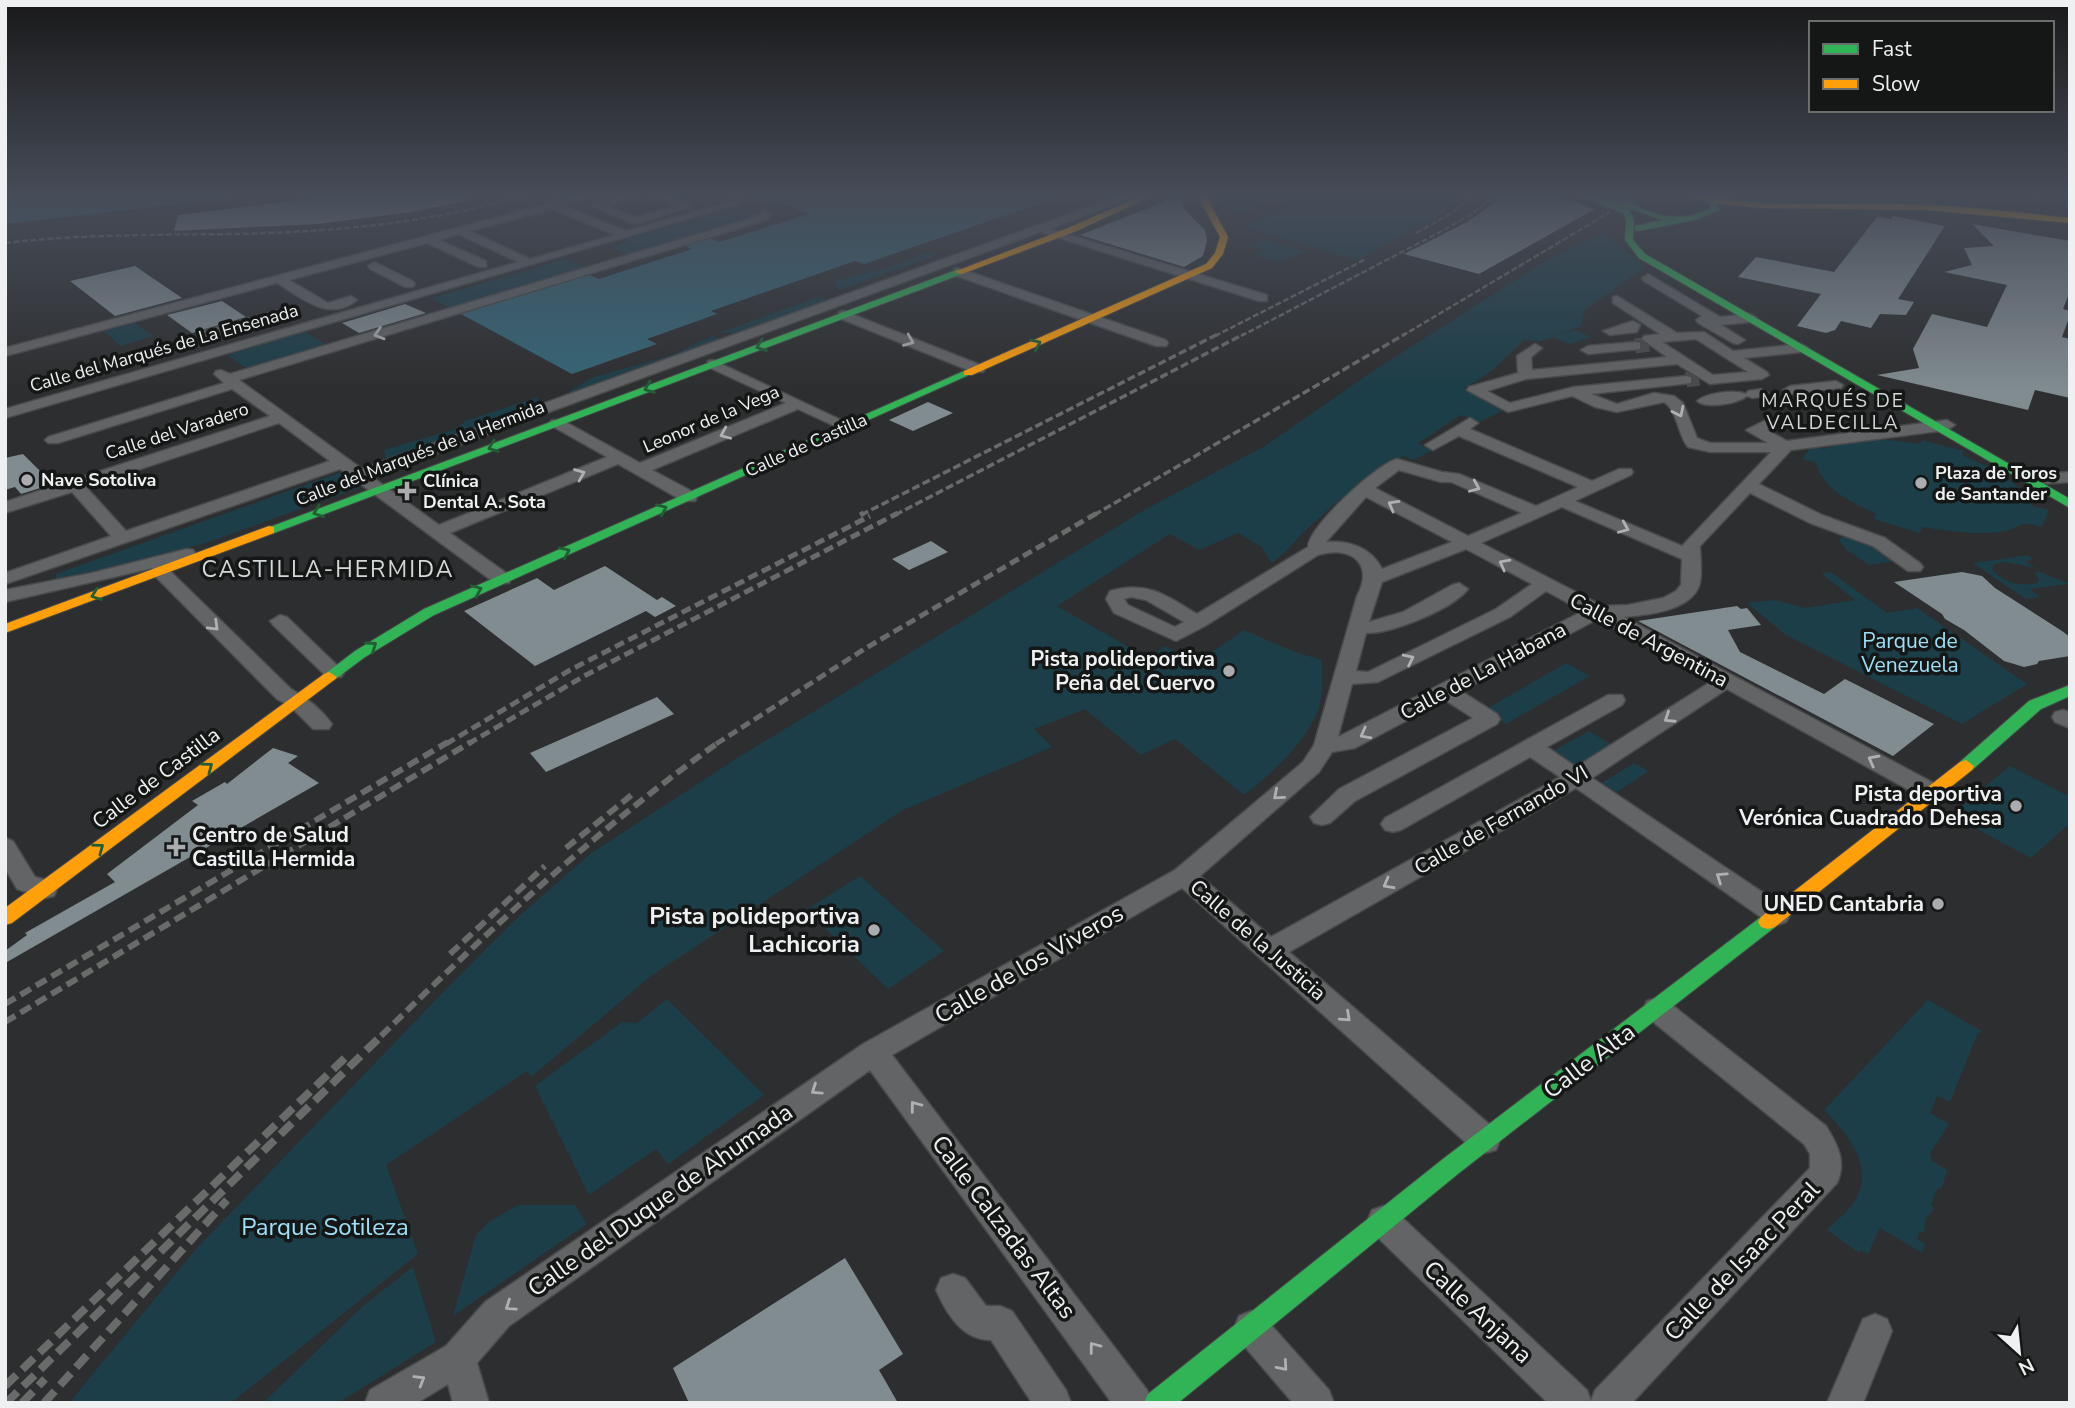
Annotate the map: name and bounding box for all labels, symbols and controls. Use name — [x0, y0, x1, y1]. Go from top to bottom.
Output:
legend — [1809, 21, 2054, 112]
text: Fast — [1872, 35, 1912, 63]
text: Slow — [1872, 70, 1921, 98]
street label: Calle del Marqués de La Ensenada — [27, 298, 301, 398]
one-way arrow — [373, 325, 385, 340]
one-way arrow — [903, 333, 915, 347]
one-way arrow — [756, 337, 768, 351]
one-way arrow — [1029, 338, 1041, 352]
street label: Leonor de la Vega — [639, 379, 783, 459]
one-way arrow — [643, 380, 655, 394]
district label: MARQUÉS DE VALDECILLA — [1761, 388, 1905, 436]
street label: Calle del Marqués de la Hermida — [292, 394, 548, 512]
street label: Calle del Varadero — [102, 397, 252, 465]
one-way arrow — [1670, 405, 1684, 417]
street label: Calle de Castilla — [741, 407, 871, 483]
one-way arrow — [720, 425, 732, 439]
one-way arrow — [487, 438, 499, 452]
place label: Plaza de Toros de Santander — [1935, 461, 2057, 506]
place label: Nave Sotoliva — [41, 468, 156, 492]
one-way arrow — [573, 468, 585, 482]
place label: Clínica Dental A. Sota — [423, 469, 546, 514]
marker: Nave Sotoliva — [19, 472, 35, 488]
marker: Plaza de Toros de Santander — [1913, 475, 1929, 491]
one-way arrow — [1468, 478, 1480, 492]
marker: Clínica Dental A. Sota — [397, 481, 417, 501]
one-way arrow — [1387, 500, 1400, 513]
one-way arrow — [655, 503, 667, 517]
one-way arrow — [313, 504, 325, 518]
one-way arrow — [1616, 520, 1629, 534]
one-way arrow — [558, 546, 570, 560]
district label: CASTILLA-HERMIDA — [201, 554, 455, 585]
one-way arrow — [1498, 559, 1511, 572]
one-way arrow — [469, 584, 482, 598]
street label: Calle de Argentina — [1565, 586, 1733, 694]
one-way arrow — [90, 587, 103, 601]
street label: Calle de La Habana — [1395, 615, 1571, 727]
one-way arrow — [206, 617, 219, 630]
park label: Parque de Venezuela — [1860, 627, 1959, 679]
one-way arrow — [364, 642, 377, 654]
place label: Pista polideportiva Peña del Cuervo — [1031, 645, 1215, 697]
one-way arrow — [1402, 654, 1414, 668]
marker: Pista polideportiva Peña del Cuervo — [1221, 663, 1237, 679]
one-way arrow — [1664, 710, 1677, 722]
street label: Calle de Castilla — [86, 721, 226, 835]
one-way arrow — [1360, 726, 1372, 739]
one-way arrow — [1868, 755, 1881, 769]
street label: Calle de Fernando VI — [1409, 759, 1593, 881]
one-way arrow — [201, 763, 213, 776]
place label: Pista deportiva Verónica Cuadrado Dehesa — [1738, 780, 2002, 832]
one-way arrow — [1273, 787, 1286, 799]
marker: Pista deportiva Verónica Cuadrado Dehesa — [2008, 798, 2024, 814]
place label: Centro de Salud Castilla Hermida — [192, 821, 355, 873]
marker: Centro de Salud Castilla Hermida — [166, 837, 186, 857]
one-way arrow — [91, 844, 104, 857]
street label: Calle de la Justicia — [1184, 873, 1332, 1007]
one-way arrow — [1716, 873, 1729, 885]
one-way arrow — [1383, 876, 1396, 889]
place label: UNED Cantabria — [1764, 890, 1924, 918]
marker: UNED Cantabria — [1930, 896, 1946, 912]
street label: Calle de los Viveros — [929, 897, 1129, 1031]
place label: Pista polideportiva Lachicoria — [649, 900, 860, 960]
marker: Pista polideportiva Lachicoria — [866, 922, 882, 938]
one-way arrow — [1338, 1009, 1351, 1022]
street label: Calle Alta — [1537, 1016, 1641, 1106]
one-way arrow — [811, 1082, 824, 1094]
street label: Calle del Duque de Ahumada — [521, 1096, 799, 1304]
one-way arrow — [910, 1101, 923, 1114]
street label: Calle Calzadas Altas — [924, 1129, 1084, 1325]
street label: Calle de Isaac Peral — [1657, 1174, 1827, 1348]
park label: Parque Sotileza — [241, 1211, 409, 1243]
street label: Calle Anjana — [1417, 1253, 1539, 1371]
one-way arrow — [505, 1297, 518, 1310]
north arrow — [1984, 1317, 2054, 1387]
one-way arrow — [1090, 1343, 1102, 1355]
text: N — [2014, 1351, 2039, 1381]
one-way arrow — [1275, 1357, 1287, 1370]
one-way arrow — [413, 1375, 426, 1388]

